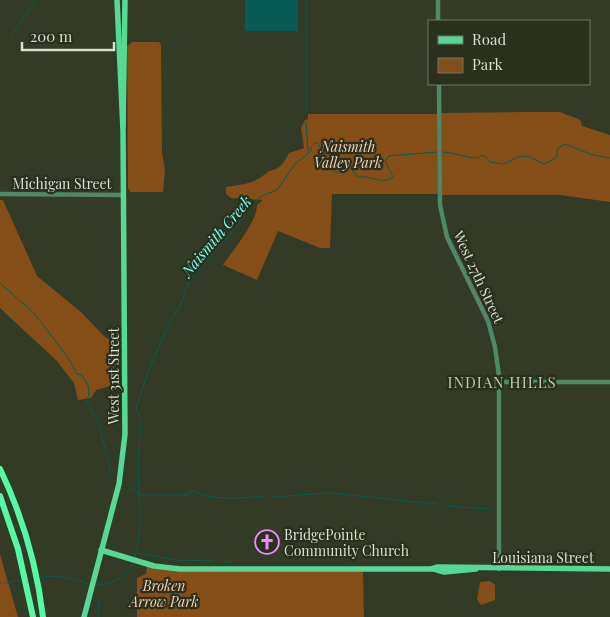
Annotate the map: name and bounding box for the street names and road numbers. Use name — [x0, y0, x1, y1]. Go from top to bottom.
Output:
street label: Michigan Street — [12, 174, 113, 193]
street label: West 27th Street — [449, 227, 509, 327]
street label: West 31st Street — [104, 327, 123, 425]
street label: Louisiana Street — [492, 548, 595, 567]

